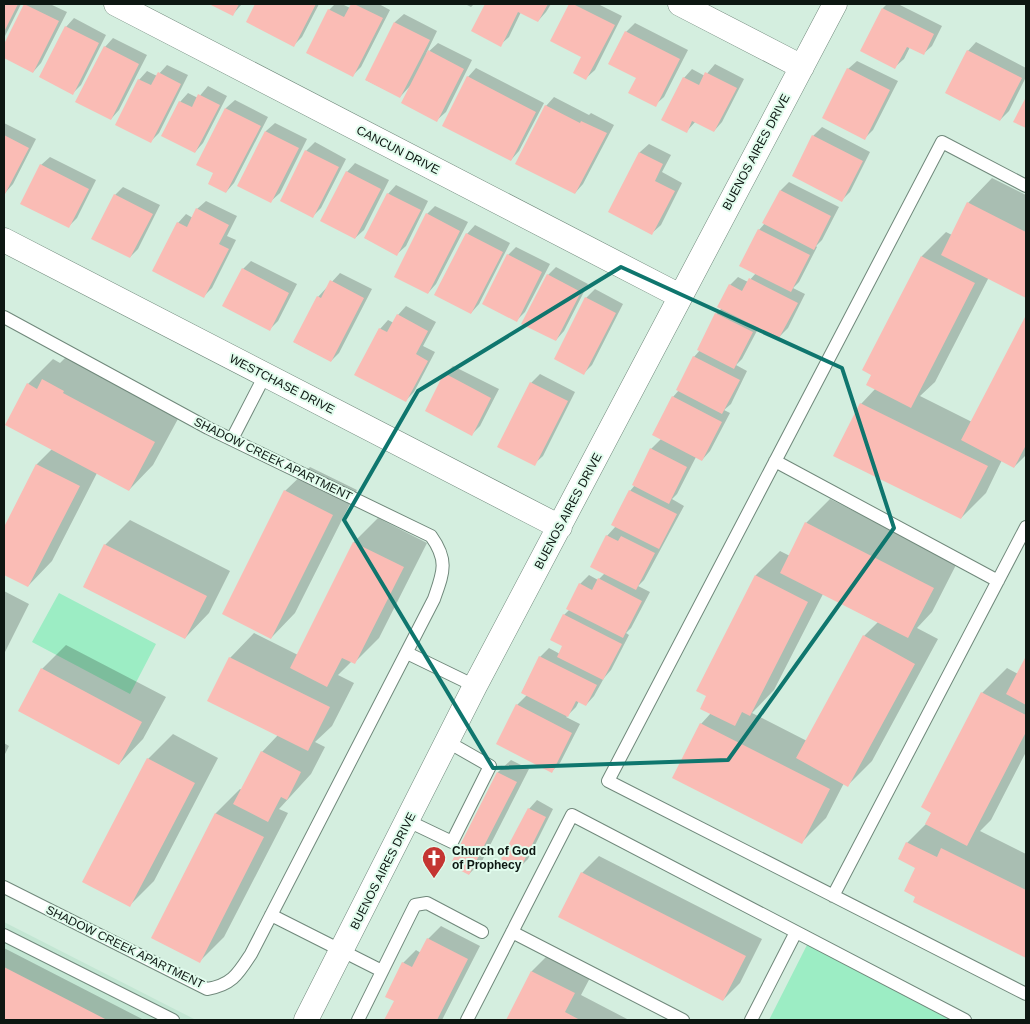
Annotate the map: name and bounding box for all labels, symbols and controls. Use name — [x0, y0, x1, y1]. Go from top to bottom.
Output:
street label: BUENOS AIRES DRIVE — [719, 92, 793, 212]
street label: CANCUN DRIVE — [354, 123, 442, 177]
street label: WESTCHASE DRIVE — [227, 351, 337, 417]
street label: SHADOW CREEK APARTMENT — [192, 415, 355, 504]
street label: BUENOS AIRES DRIVE — [531, 451, 605, 571]
street label: BUENOS AIRES DRIVE — [347, 810, 419, 932]
place label: Church of God of Prophecy — [452, 844, 536, 872]
church icon: Church of God of Prophecy — [421, 845, 447, 879]
street label: SHADOW CREEK APARTMENT — [44, 903, 207, 992]

